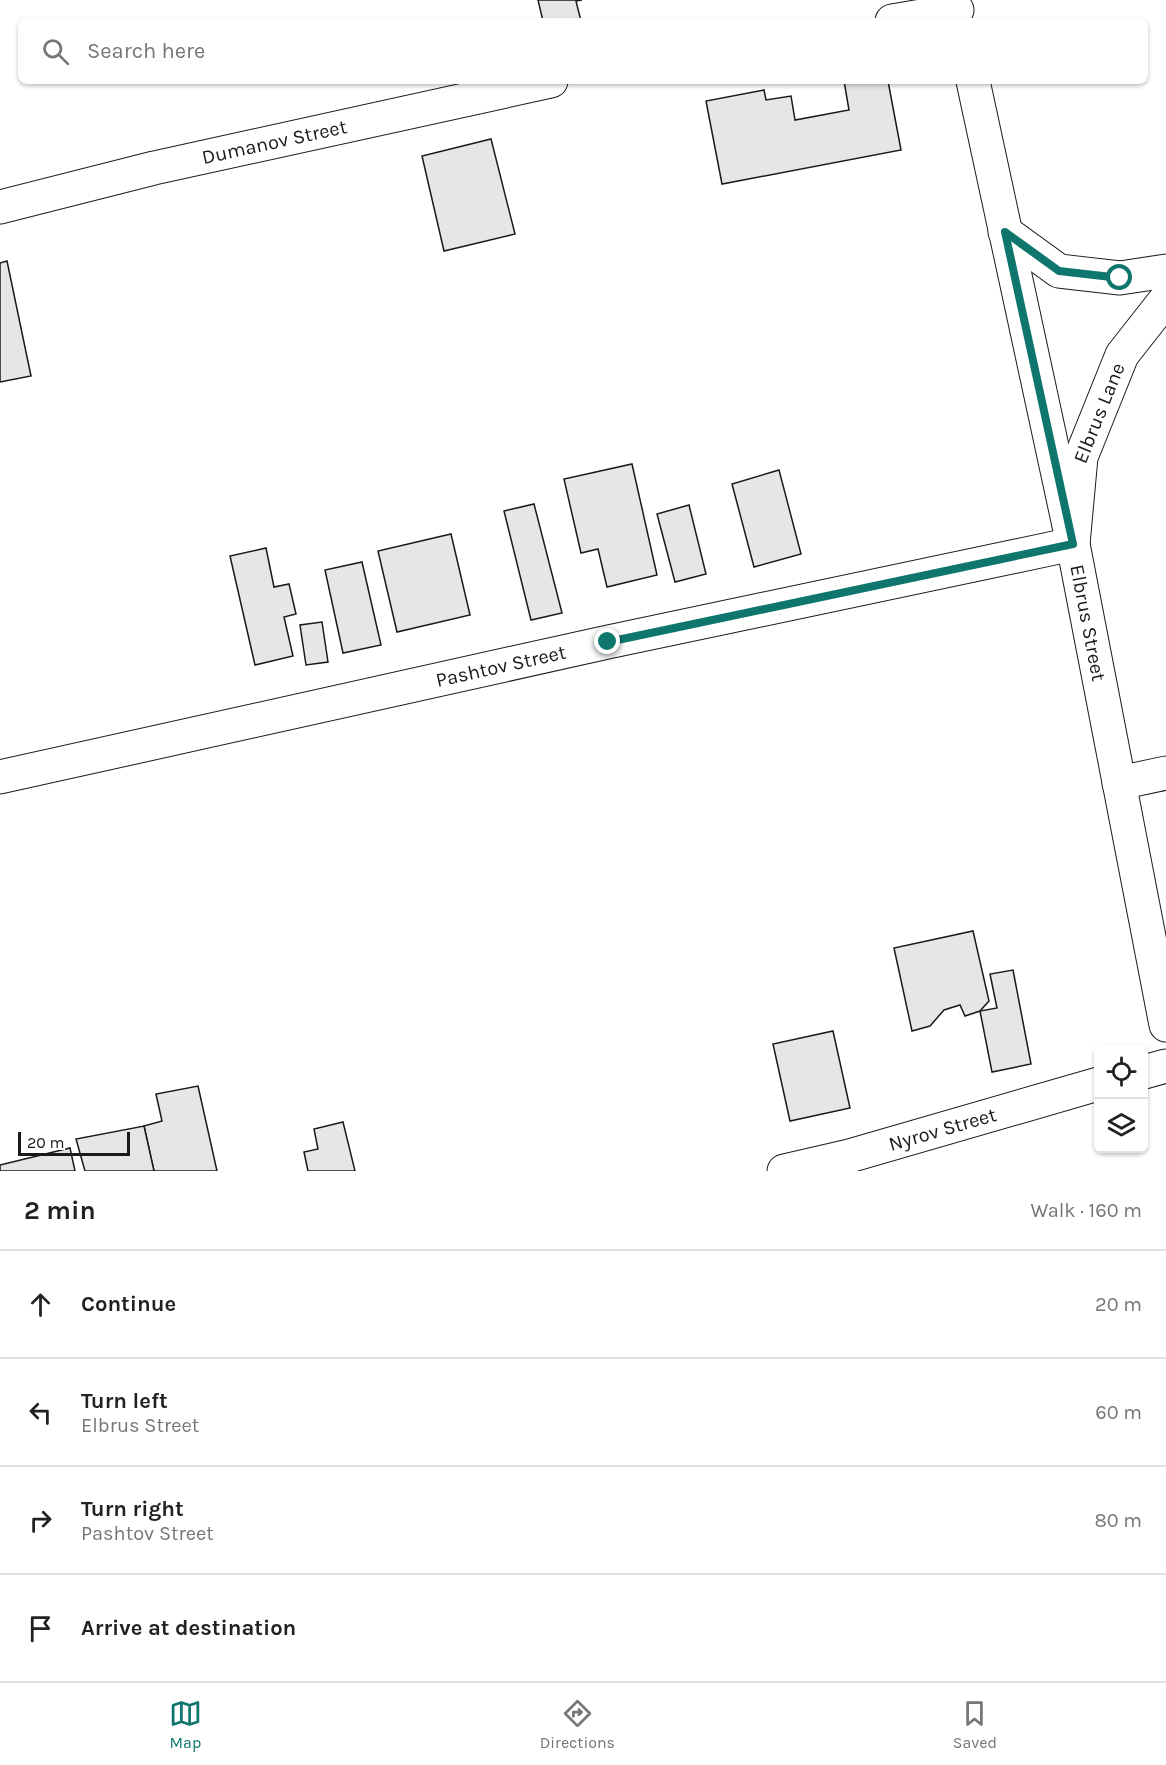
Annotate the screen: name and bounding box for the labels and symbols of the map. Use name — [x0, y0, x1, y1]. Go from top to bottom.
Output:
street label: Dumanov Street — [200, 114, 349, 169]
route start — [1106, 264, 1132, 290]
street label: Elbrus Lane — [1068, 359, 1129, 466]
street label: Elbrus Street — [1066, 563, 1111, 684]
route end — [594, 628, 620, 654]
street label: Pashtov Street — [433, 640, 569, 691]
street label: Nyrov Street — [886, 1102, 999, 1155]
scale bar — [18, 1129, 130, 1156]

